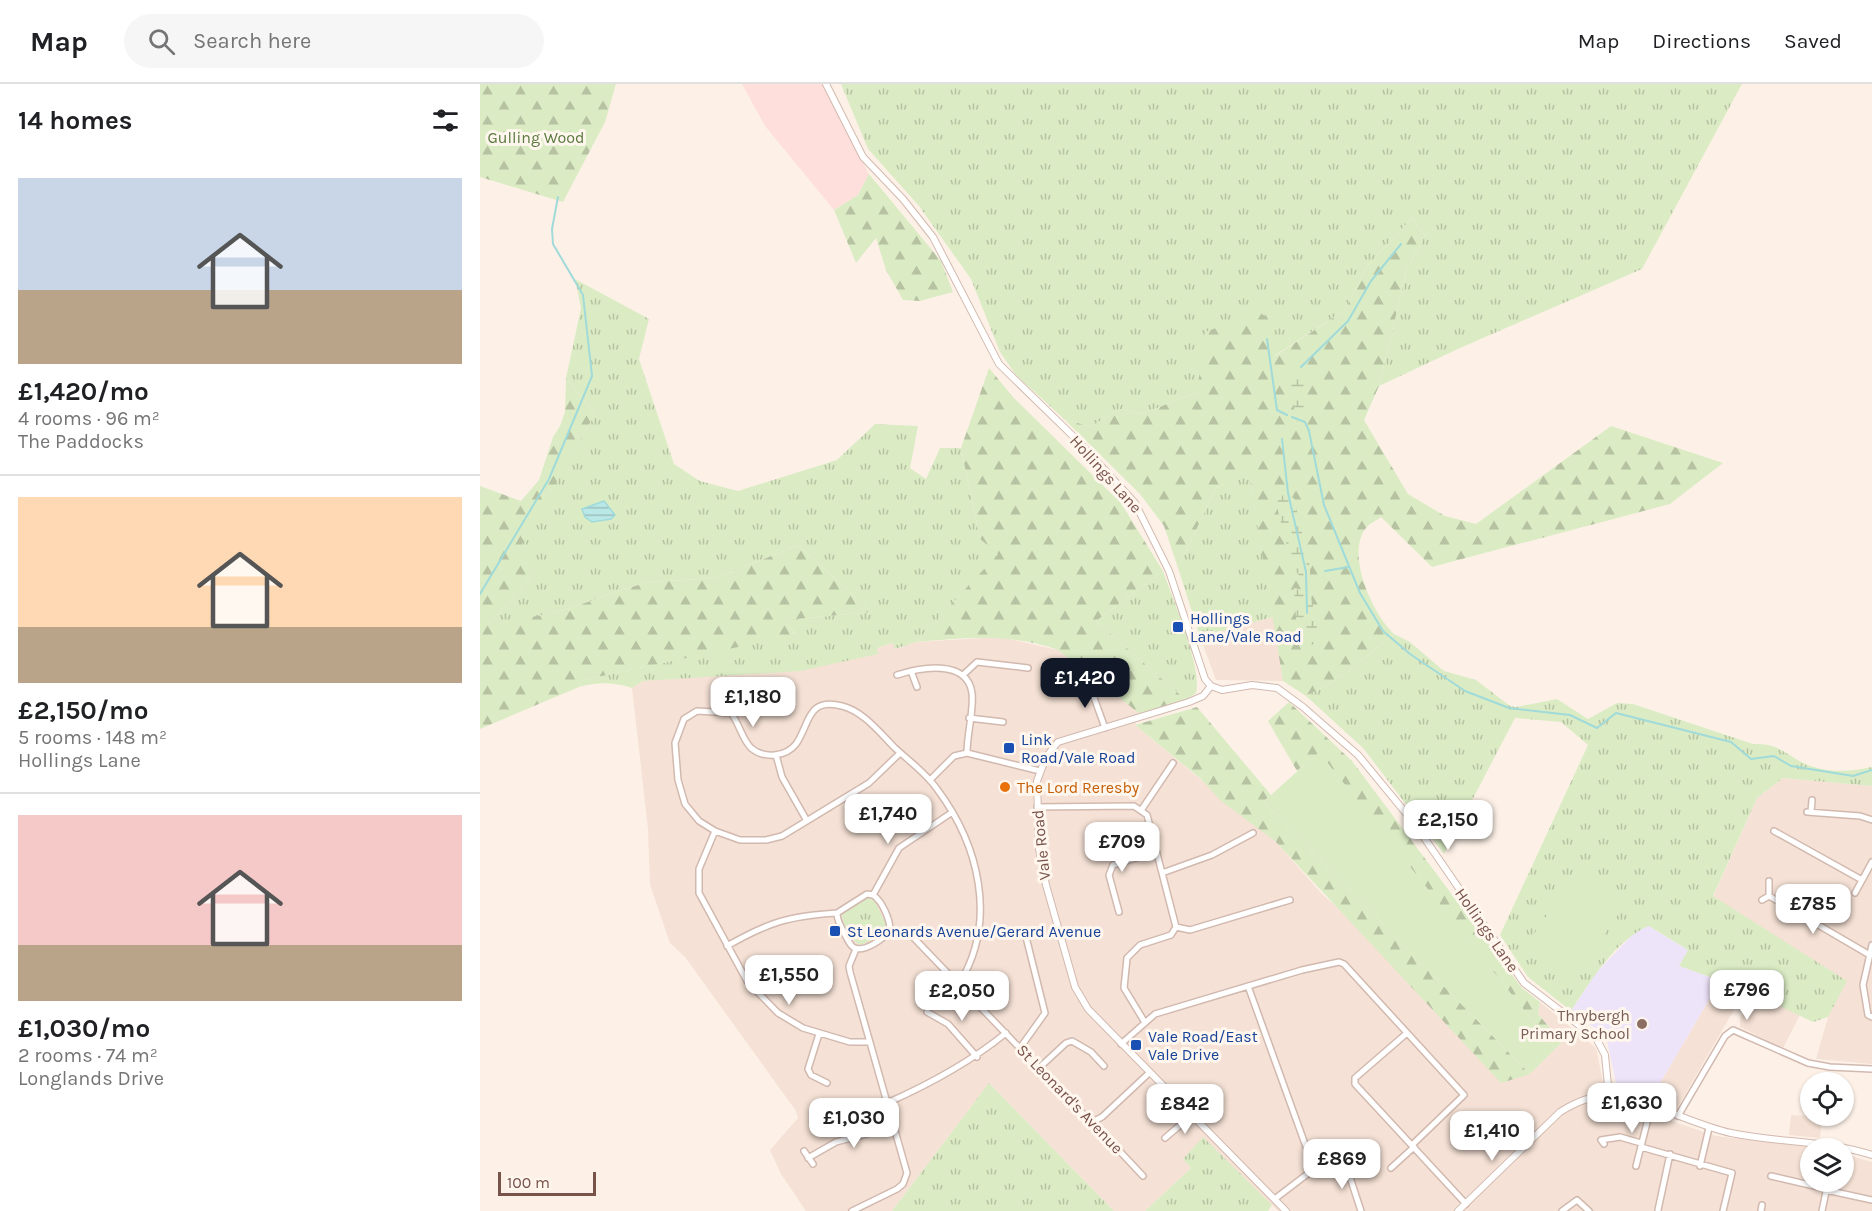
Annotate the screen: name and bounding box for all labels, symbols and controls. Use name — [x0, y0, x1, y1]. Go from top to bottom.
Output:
search box — [124, 14, 544, 68]
text: Map — [30, 25, 88, 58]
icon: search — [145, 25, 178, 58]
text: Search here — [193, 28, 311, 54]
text: Map — [1578, 29, 1619, 53]
text: Directions — [1652, 29, 1751, 53]
text: Saved — [1784, 29, 1842, 53]
icon: filters — [429, 104, 462, 137]
text: 14 homes — [18, 105, 132, 136]
park label: Gulling Wood — [488, 128, 584, 147]
icon: home — [186, 217, 294, 325]
text: £1,420/mo — [18, 376, 149, 407]
text: 4 rooms · 96 m² — [18, 407, 160, 430]
text: The Paddocks — [18, 430, 144, 453]
street label: Hollings Lane — [1066, 431, 1146, 517]
icon: home — [186, 536, 294, 644]
place label: Hollings Lane/Vale Road — [1190, 609, 1302, 646]
marker: Hollings Lane/Vale Road — [1171, 620, 1185, 634]
pin: £1,420 — [1036, 658, 1134, 709]
text: £1,420 — [1055, 666, 1115, 689]
pin: £1,180 — [704, 677, 802, 728]
text: £1,180 — [725, 685, 781, 708]
text: £2,150/mo — [18, 695, 148, 726]
text: 5 rooms · 148 m² — [18, 726, 167, 749]
place label: Link Road/Vale Road — [1021, 730, 1135, 767]
marker: Link Road/Vale Road — [1002, 741, 1016, 755]
text: Hollings Lane — [18, 749, 141, 772]
place label: The Lord Reresby — [1017, 778, 1140, 797]
marker: The Lord Reresby — [998, 780, 1012, 794]
pin: £1,740 — [839, 794, 937, 845]
pin: £2,150 — [1399, 800, 1497, 851]
text: £1,740 — [859, 802, 917, 825]
text: £2,150 — [1418, 808, 1478, 831]
street label: Vale Road — [1028, 809, 1054, 881]
pin: £709 — [1086, 822, 1158, 873]
text: £709 — [1099, 830, 1145, 853]
icon: home — [186, 854, 294, 962]
street label: Hollings Lane — [1451, 884, 1523, 976]
pin: £785 — [1777, 884, 1849, 935]
text: £785 — [1790, 892, 1836, 915]
place label: St Leonards Avenue/Gerard Avenue — [847, 922, 1101, 941]
marker: St Leonards Avenue/Gerard Avenue — [828, 924, 842, 938]
pin: £1,550 — [740, 955, 838, 1006]
text: £1,550 — [759, 963, 819, 986]
pin: £796 — [1711, 970, 1783, 1021]
pin: £2,050 — [913, 971, 1011, 1022]
text: £796 — [1724, 978, 1770, 1001]
text: £2,050 — [929, 979, 995, 1002]
place label: Thrybergh Primary School — [1520, 1006, 1630, 1043]
text: £1,030/mo — [18, 1013, 150, 1044]
marker: Thrybergh Primary School — [1635, 1017, 1649, 1031]
place label: Vale Road/East Vale Drive — [1148, 1027, 1258, 1064]
marker: Vale Road/East Vale Drive — [1129, 1038, 1143, 1052]
street label: St Leonard's Avenue — [1013, 1040, 1127, 1158]
text: 2 rooms · 74 m² — [18, 1044, 158, 1067]
text: Longlands Drive — [18, 1067, 164, 1090]
map controls — [1800, 1072, 1854, 1192]
button: locate — [1800, 1072, 1854, 1126]
pin: £1,630 — [1583, 1083, 1681, 1134]
pin: £842 — [1149, 1084, 1221, 1135]
text: £1,630 — [1601, 1091, 1663, 1114]
text: £842 — [1161, 1092, 1209, 1115]
pin: £1,030 — [805, 1098, 903, 1149]
text: £1,030 — [823, 1106, 885, 1129]
pin: £1,410 — [1443, 1111, 1541, 1162]
text: £1,410 — [1464, 1119, 1520, 1142]
button: layers — [1800, 1138, 1854, 1192]
pin: £869 — [1306, 1139, 1378, 1190]
text: £869 — [1317, 1147, 1367, 1170]
scale bar — [498, 1169, 596, 1196]
text: 100 m — [507, 1173, 550, 1192]

